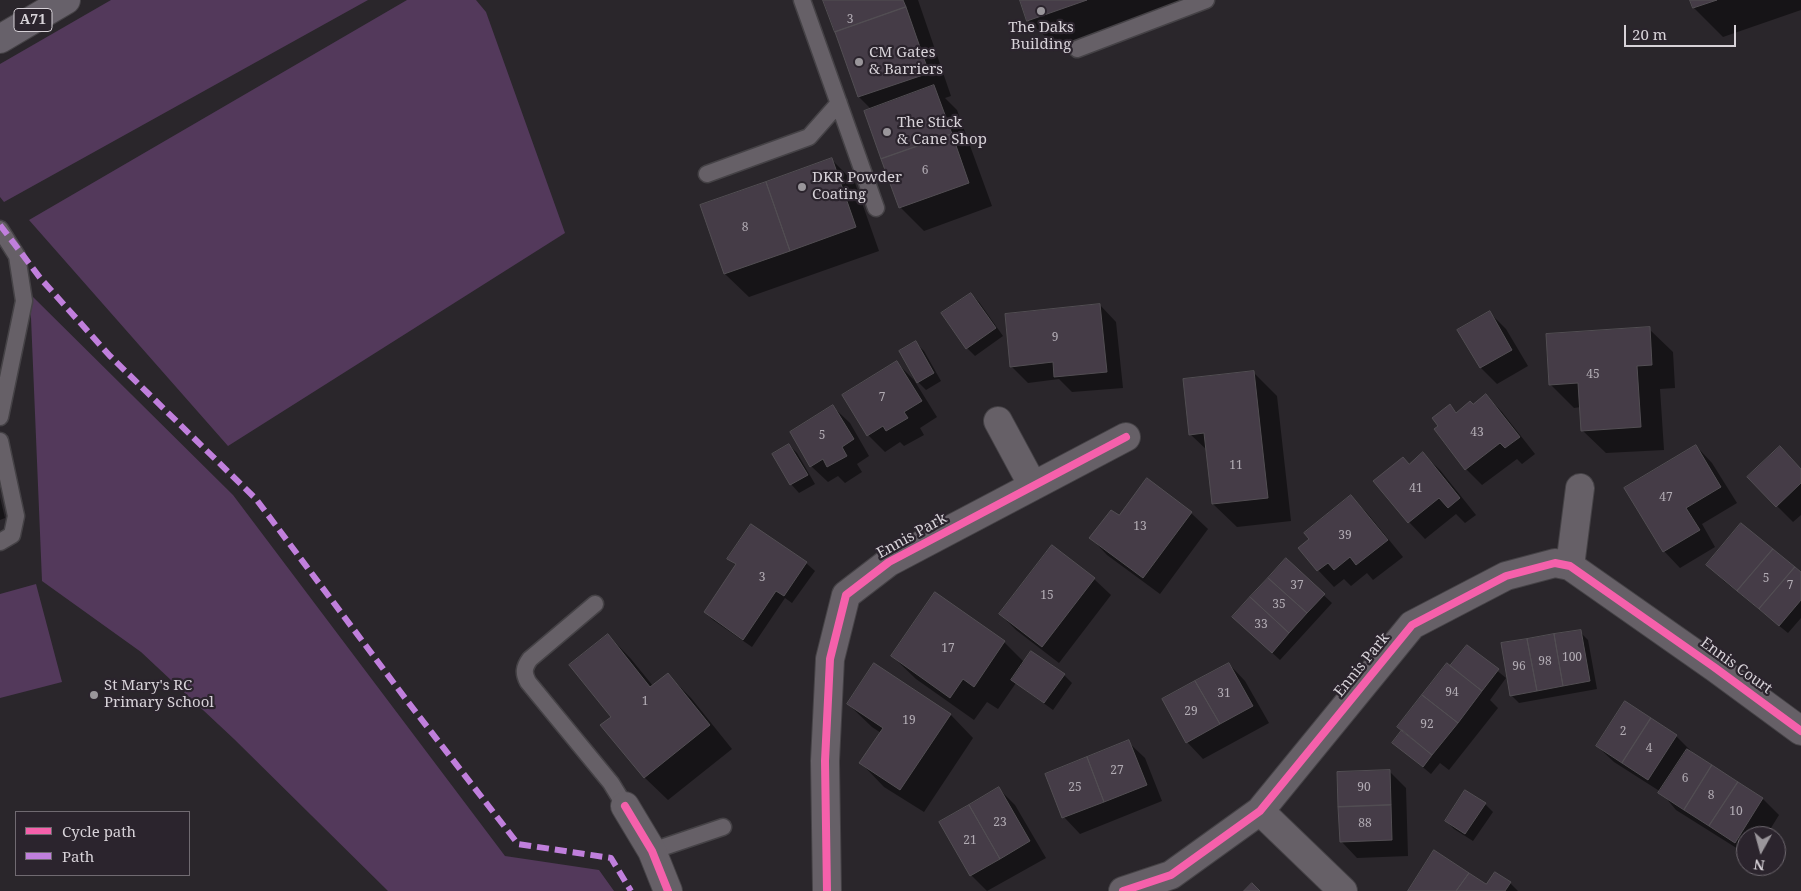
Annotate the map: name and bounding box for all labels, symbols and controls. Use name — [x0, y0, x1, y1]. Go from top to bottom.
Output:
marker: The Daks Building — [1035, 5, 1047, 17]
road number: A71 — [14, 8, 52, 32]
house number: 3 — [847, 13, 853, 27]
scale bar — [1626, 15, 1738, 47]
place label: The Daks Building — [1008, 19, 1074, 54]
text: 20 m — [1632, 24, 1667, 44]
place label: CM Gates & Barriers — [869, 44, 943, 79]
marker: CM Gates & Barriers — [853, 56, 865, 68]
place label: The Stick & Cane Shop — [897, 114, 987, 149]
marker: The Stick & Cane Shop — [881, 126, 893, 138]
house number: 6 — [922, 164, 928, 178]
place label: DKR Powder Coating — [812, 169, 902, 204]
marker: DKR Powder Coating — [796, 181, 808, 193]
house number: 8 — [742, 221, 748, 235]
house number: 9 — [1052, 331, 1058, 345]
house number: 45 — [1586, 368, 1600, 382]
house number: 7 — [879, 391, 885, 405]
house number: 43 — [1470, 426, 1484, 440]
house number: 5 — [819, 429, 825, 443]
house number: 11 — [1229, 459, 1243, 473]
house number: 41 — [1409, 482, 1423, 496]
house number: 47 — [1659, 491, 1673, 505]
street label: Ennis Park — [874, 509, 950, 563]
house number: 13 — [1133, 520, 1147, 534]
house number: 39 — [1338, 529, 1352, 543]
house number: 3 — [759, 571, 765, 585]
house number: 5 — [1763, 572, 1769, 586]
house number: 37 — [1290, 579, 1304, 593]
house number: 7 — [1787, 579, 1793, 593]
house number: 15 — [1040, 589, 1054, 603]
house number: 35 — [1272, 598, 1286, 612]
house number: 33 — [1254, 618, 1268, 632]
street label: Ennis Park — [1331, 629, 1393, 701]
street label: Ennis Court — [1697, 634, 1775, 698]
house number: 17 — [941, 642, 955, 656]
house number: 100 — [1562, 651, 1582, 665]
house number: 98 — [1538, 655, 1552, 669]
house number: 96 — [1512, 660, 1526, 674]
place label: St Mary's RC Primary School — [104, 677, 214, 712]
house number: 94 — [1445, 686, 1459, 700]
house number: 31 — [1217, 687, 1231, 701]
marker: St Mary's RC Primary School — [88, 689, 100, 701]
house number: 1 — [642, 695, 648, 709]
house number: 29 — [1184, 705, 1198, 719]
house number: 19 — [902, 714, 916, 728]
house number: 92 — [1420, 718, 1434, 732]
house number: 2 — [1620, 725, 1626, 739]
house number: 4 — [1646, 742, 1652, 756]
house number: 27 — [1110, 764, 1124, 778]
house number: 6 — [1682, 772, 1688, 786]
house number: 25 — [1068, 781, 1082, 795]
house number: 90 — [1357, 781, 1371, 795]
house number: 8 — [1708, 789, 1714, 803]
house number: 10 — [1729, 805, 1743, 819]
legend — [15, 811, 190, 876]
house number: 23 — [993, 816, 1007, 830]
house number: 88 — [1358, 817, 1372, 831]
text: Cycle path — [62, 821, 136, 841]
north arrow — [1736, 826, 1786, 876]
house number: 21 — [963, 834, 977, 848]
text: Path — [62, 846, 94, 866]
text: N — [1753, 855, 1766, 875]

